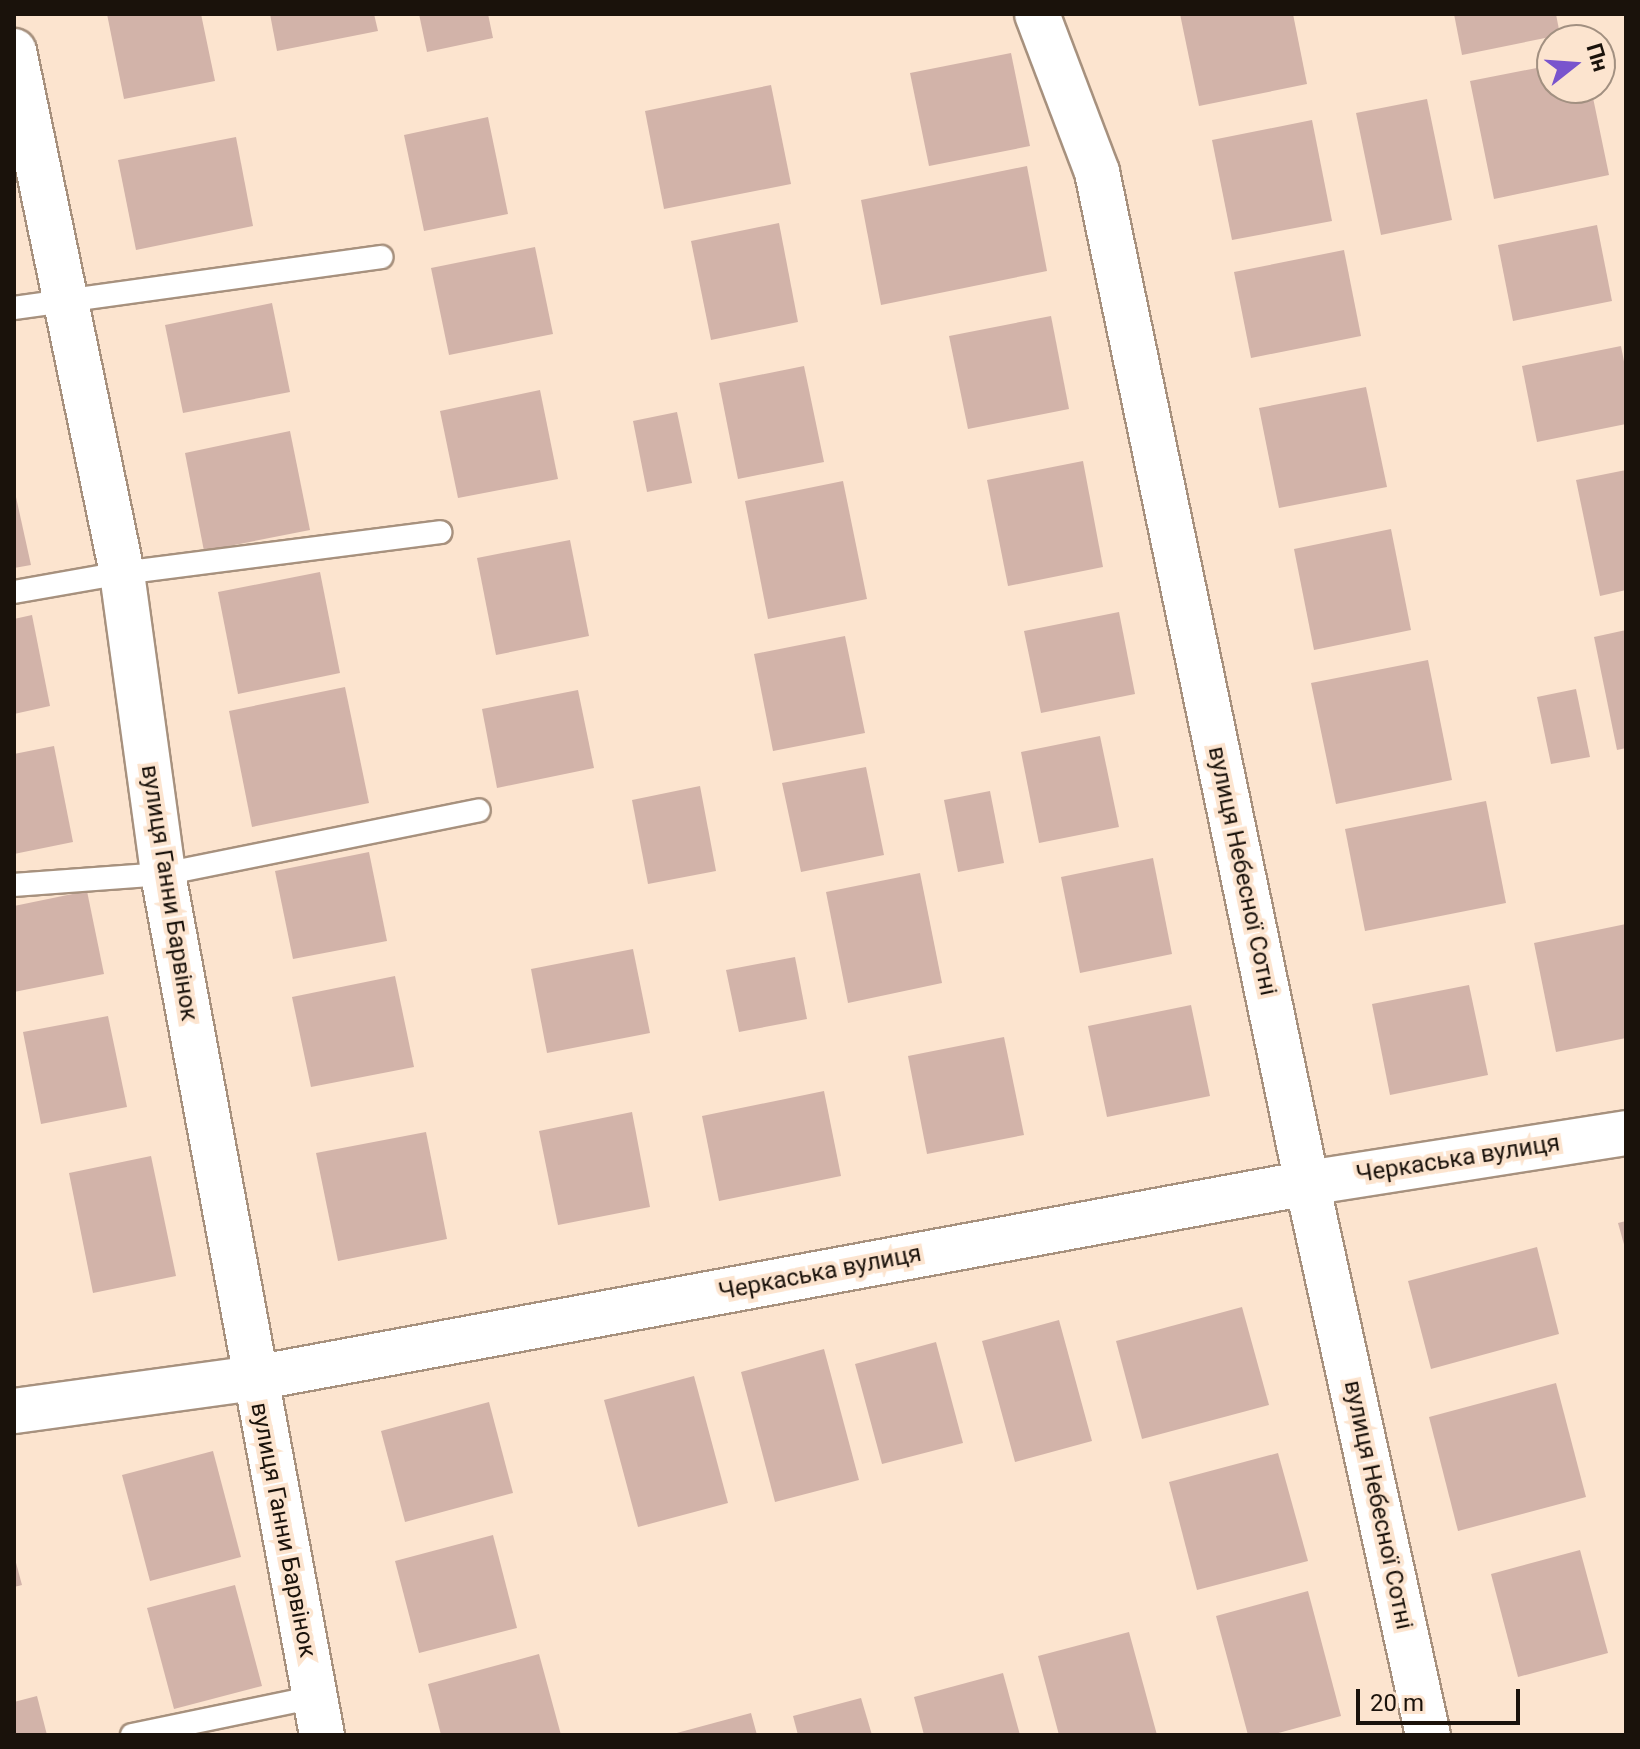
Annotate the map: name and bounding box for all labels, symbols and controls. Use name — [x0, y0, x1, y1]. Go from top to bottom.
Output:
north arrow — [1536, 24, 1616, 104]
text: Пн — [1581, 40, 1614, 74]
street label: вулиця Небесної Сотні — [1202, 744, 1282, 998]
street label: вулиця Ганни Барвінок — [135, 763, 203, 1023]
street label: Черкаська вулиця — [1354, 1129, 1562, 1189]
street label: Черкаська вулиця — [716, 1239, 924, 1307]
street label: вулиця Небесної Сотні — [1338, 1378, 1418, 1632]
street label: вулиця Ганни Барвінок — [244, 1400, 322, 1660]
scale bar — [1360, 1673, 1524, 1723]
text: 20 m — [1370, 1689, 1424, 1717]

